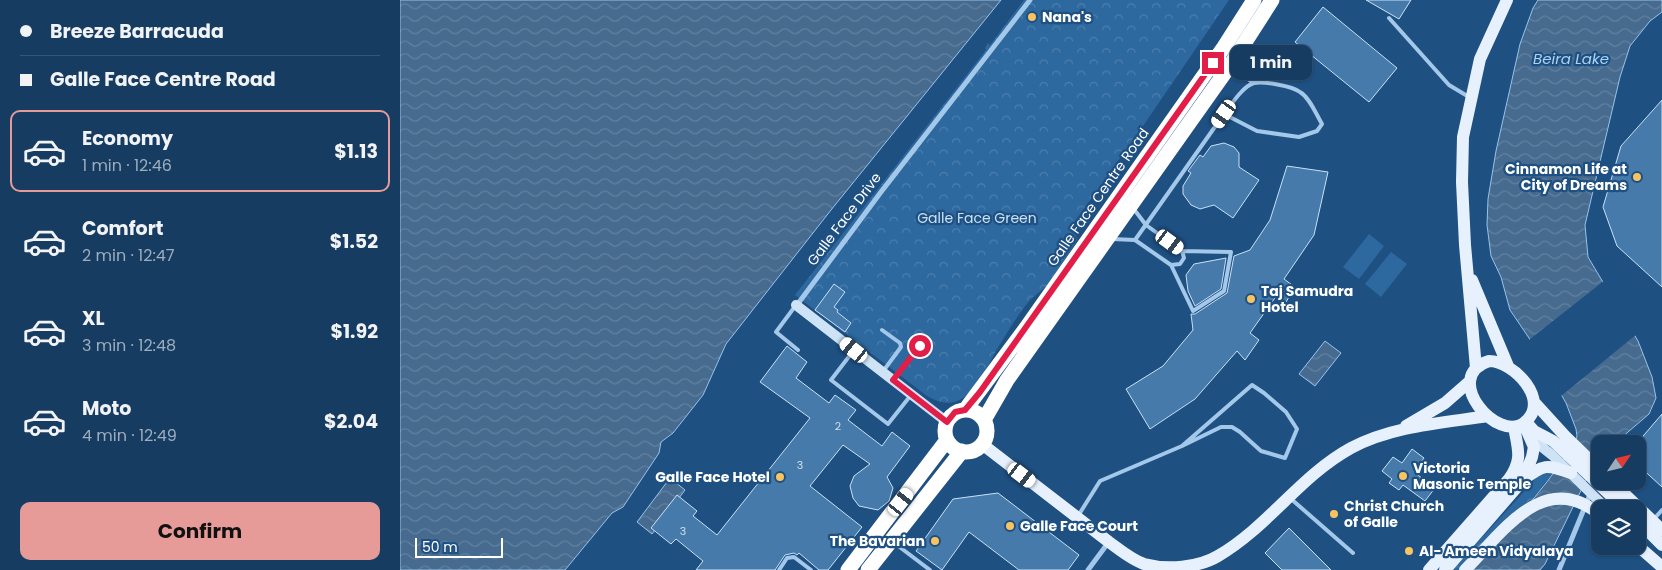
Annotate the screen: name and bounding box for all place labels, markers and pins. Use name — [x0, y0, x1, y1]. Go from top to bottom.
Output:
place label: Nana's — [1042, 7, 1092, 27]
marker: Nana's — [1026, 11, 1038, 23]
place label: Cinnamon Life at City of Dreams — [1505, 159, 1627, 195]
marker: Cinnamon Life at City of Dreams — [1631, 171, 1643, 183]
place label: Taj Samudra Hotel — [1261, 281, 1353, 317]
marker: Taj Samudra Hotel — [1245, 293, 1257, 305]
place label: Victoria Masonic Temple — [1413, 458, 1531, 494]
place label: Galle Face Hotel — [655, 467, 770, 487]
marker: Victoria Masonic Temple — [1397, 470, 1409, 482]
marker: Galle Face Hotel — [774, 471, 786, 483]
place label: Christ Church of Galle — [1344, 496, 1444, 532]
marker: Christ Church of Galle — [1328, 508, 1340, 520]
place label: Galle Face Court — [1020, 516, 1138, 536]
marker: Galle Face Court — [1004, 520, 1016, 532]
place label: The Bavarian — [830, 531, 925, 551]
marker: The Bavarian — [929, 535, 941, 547]
place label: Al- Ameen Vidyalaya — [1419, 541, 1574, 561]
marker: Al- Ameen Vidyalaya — [1403, 545, 1415, 557]

